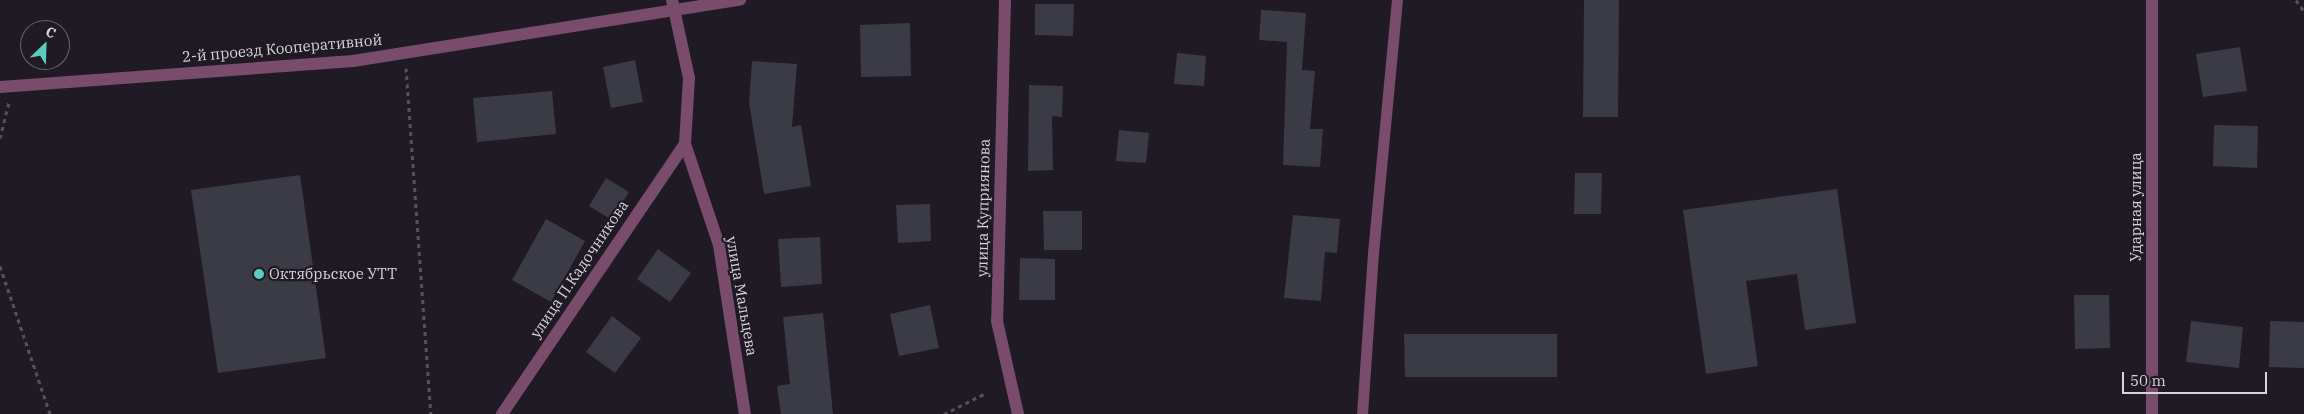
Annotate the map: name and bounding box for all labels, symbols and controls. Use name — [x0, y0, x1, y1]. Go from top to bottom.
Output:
north arrow — [20, 20, 70, 70]
text: С — [43, 22, 59, 42]
street label: 2-й проезд Кооперативной — [181, 30, 383, 66]
street label: улица Куприянова — [973, 139, 993, 277]
street label: Ударная улица — [2127, 152, 2145, 262]
street label: улица П.Кадочникова — [526, 197, 632, 341]
street label: улица Мальцева — [723, 235, 761, 357]
place label: Октябрьское УТТ — [269, 265, 397, 283]
marker: Октябрьское УТТ — [253, 268, 265, 280]
scale bar — [2124, 362, 2269, 394]
text: 50 m — [2130, 371, 2166, 390]

